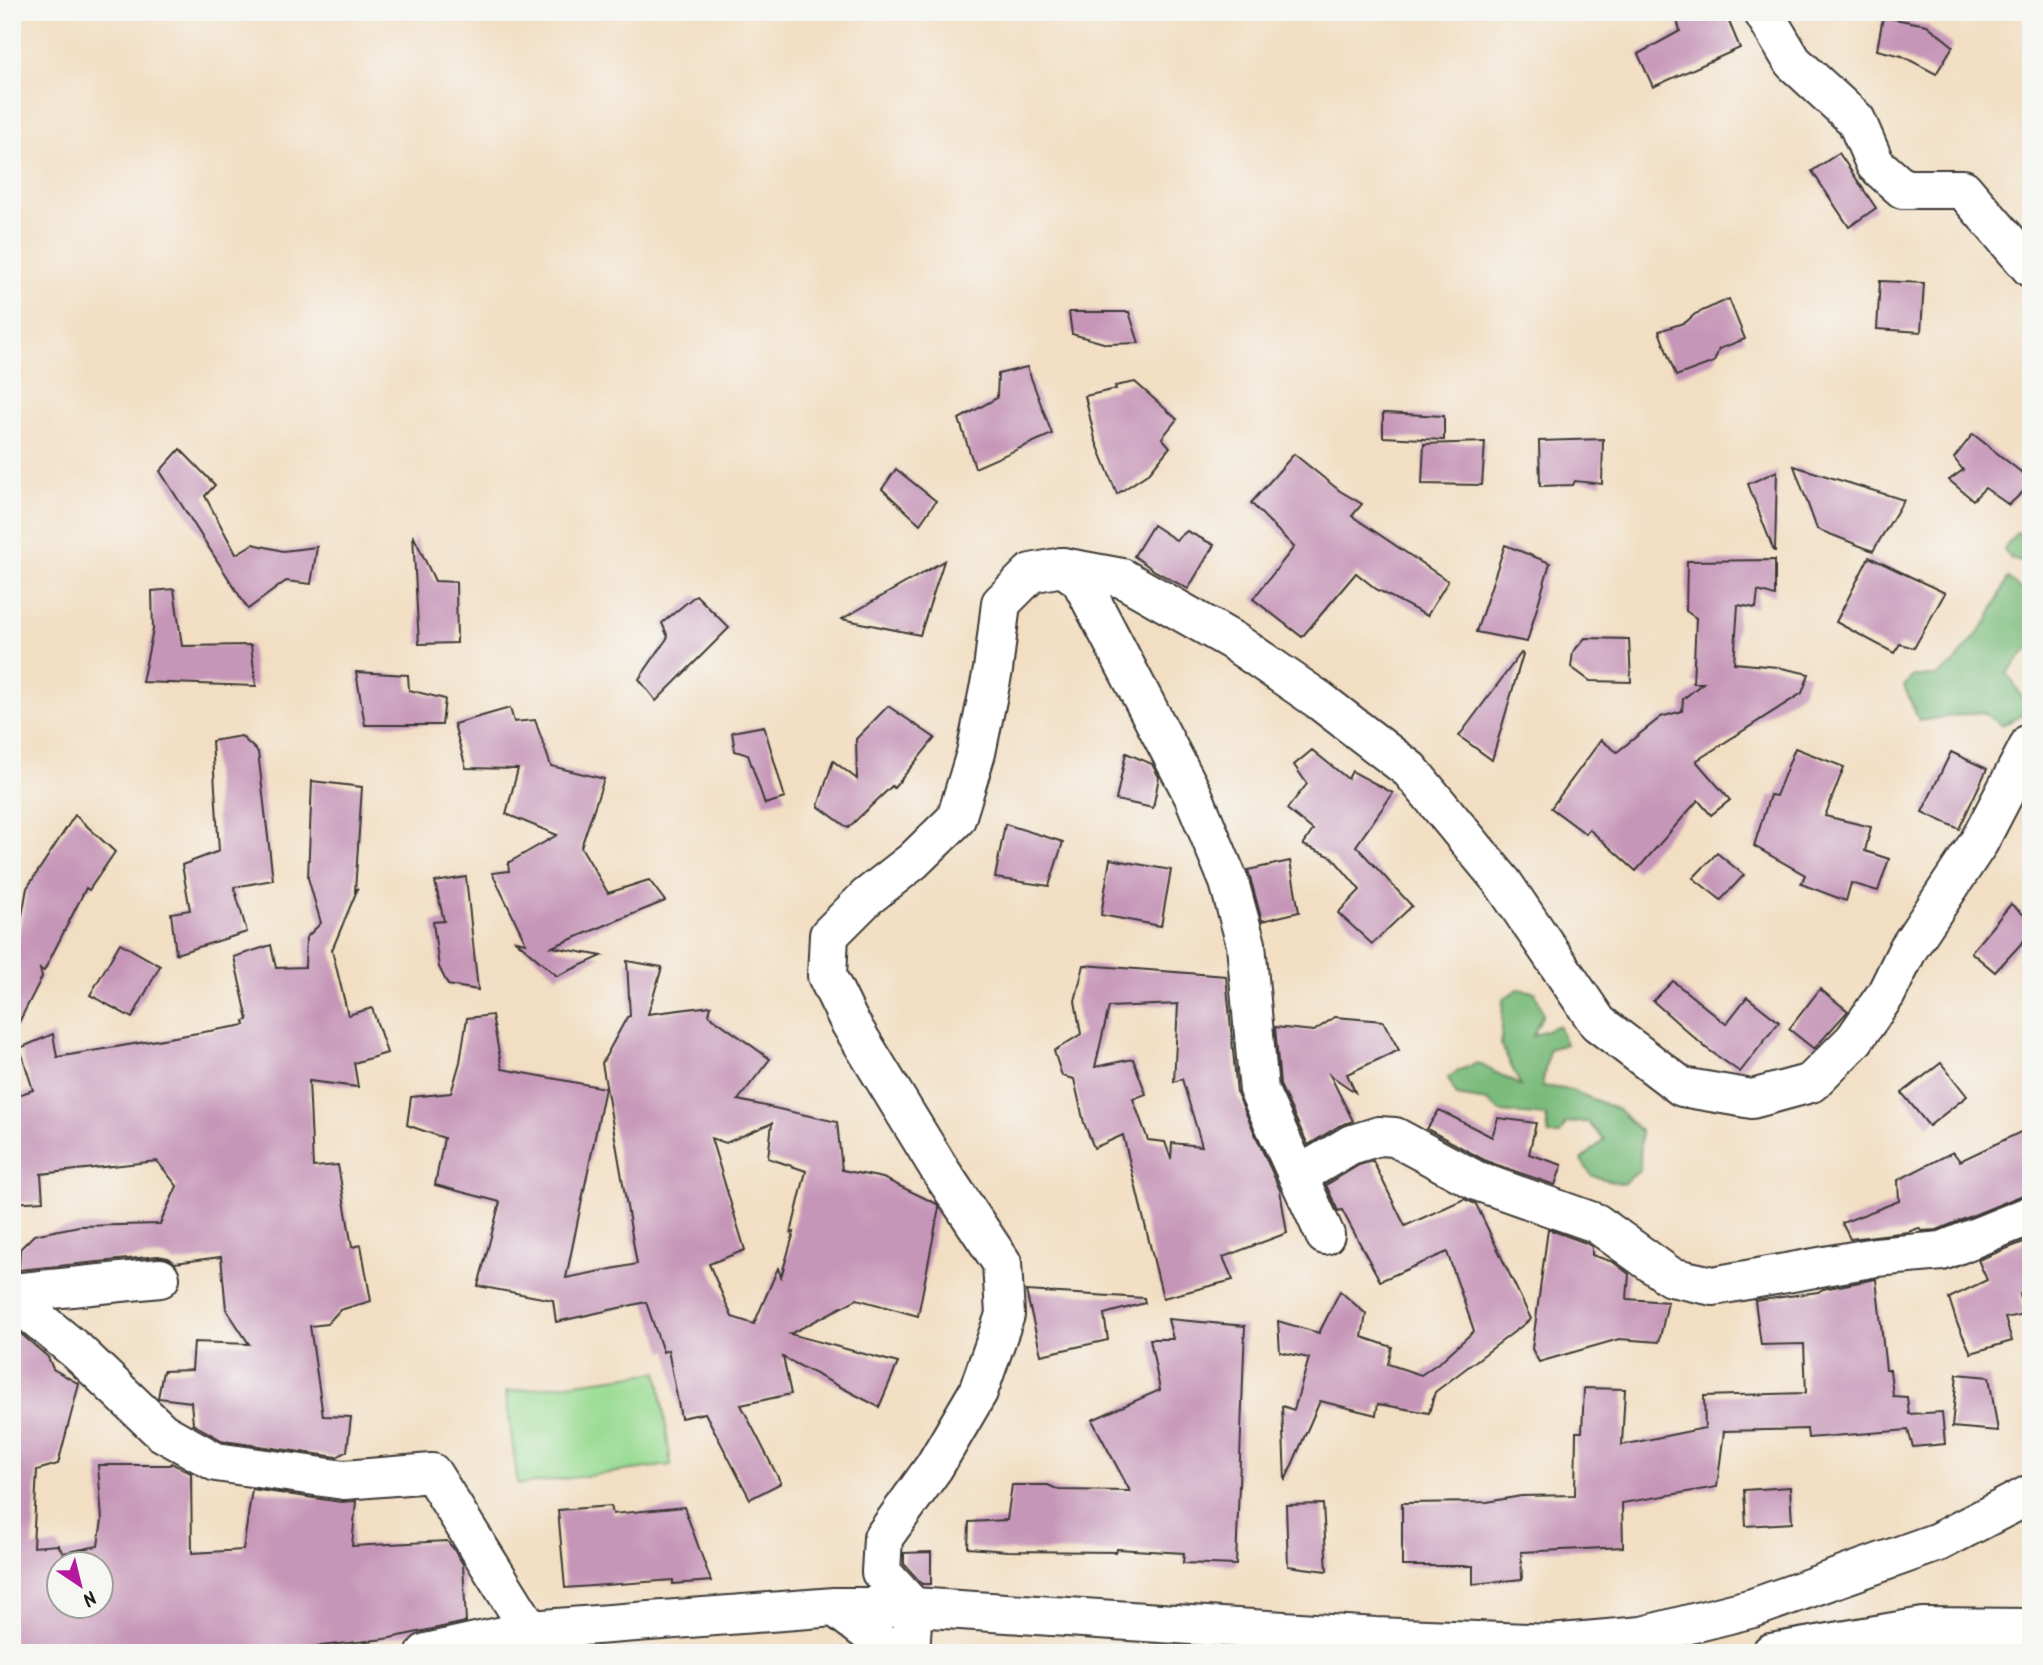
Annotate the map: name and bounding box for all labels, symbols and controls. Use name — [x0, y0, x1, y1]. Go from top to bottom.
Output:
north arrow — [46, 1550, 116, 1620]
text: N — [75, 1582, 102, 1613]

